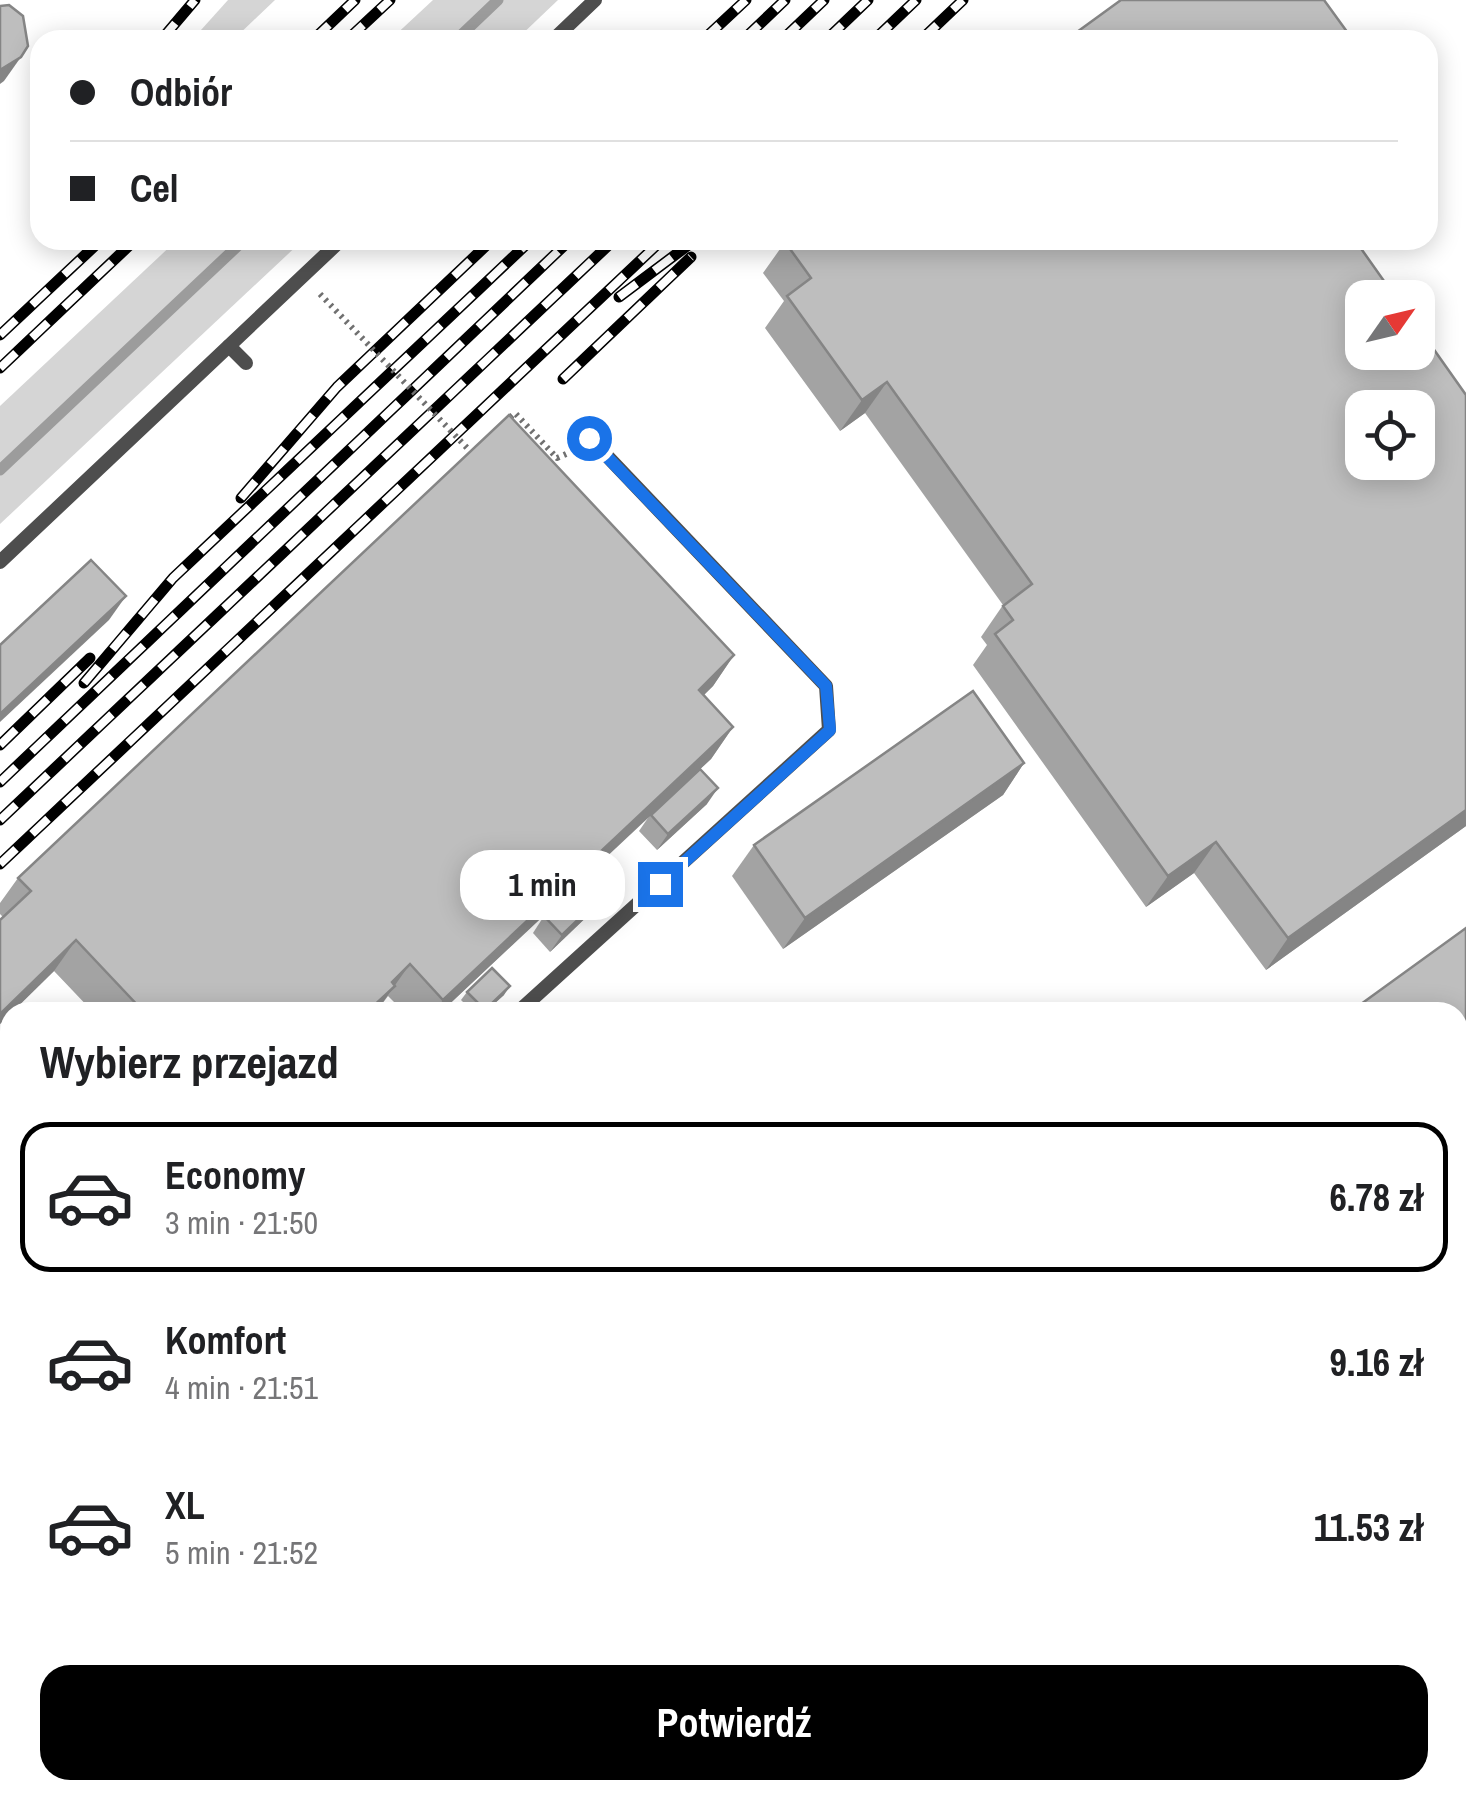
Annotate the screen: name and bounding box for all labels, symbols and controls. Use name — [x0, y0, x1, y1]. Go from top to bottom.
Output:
text: Odbiór — [130, 67, 232, 118]
text: Cel — [130, 163, 179, 214]
north arrow — [1345, 280, 1435, 370]
map controls — [1345, 280, 1435, 480]
button: locate — [1345, 390, 1435, 480]
route start — [567, 416, 612, 461]
callout: 1 min — [460, 849, 625, 919]
route end — [638, 862, 683, 907]
text: 1 min — [508, 863, 577, 906]
text: Wybierz przejazd — [40, 1031, 339, 1092]
text: Economy — [165, 1150, 305, 1201]
icon: car — [45, 1152, 135, 1242]
text: 6.78 zł — [1329, 1172, 1423, 1223]
text: 3 min · 21:50 — [165, 1201, 318, 1244]
text: Komfort — [165, 1315, 286, 1366]
icon: car — [45, 1317, 135, 1407]
text: 9.16 zł — [1329, 1337, 1423, 1388]
text: 4 min · 21:51 — [165, 1366, 318, 1409]
text: XL — [165, 1480, 205, 1531]
icon: car — [45, 1482, 135, 1572]
text: 11.53 zł — [1314, 1502, 1423, 1553]
text: 5 min · 21:52 — [165, 1531, 318, 1574]
button: Potwierdź — [40, 1665, 1428, 1780]

